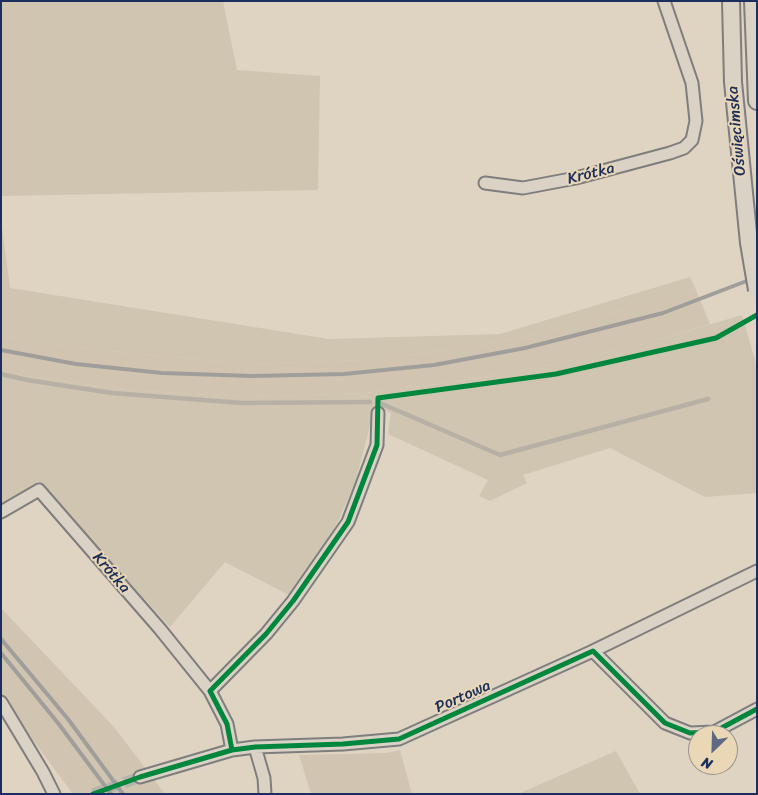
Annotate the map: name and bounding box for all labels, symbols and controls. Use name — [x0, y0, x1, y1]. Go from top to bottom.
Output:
street label: Oświęcimska — [724, 85, 750, 177]
street label: Krótka — [565, 159, 617, 189]
street label: Krótka — [88, 549, 134, 597]
street label: Portowa — [432, 676, 494, 718]
north arrow — [688, 725, 738, 775]
text: N — [698, 750, 717, 777]

